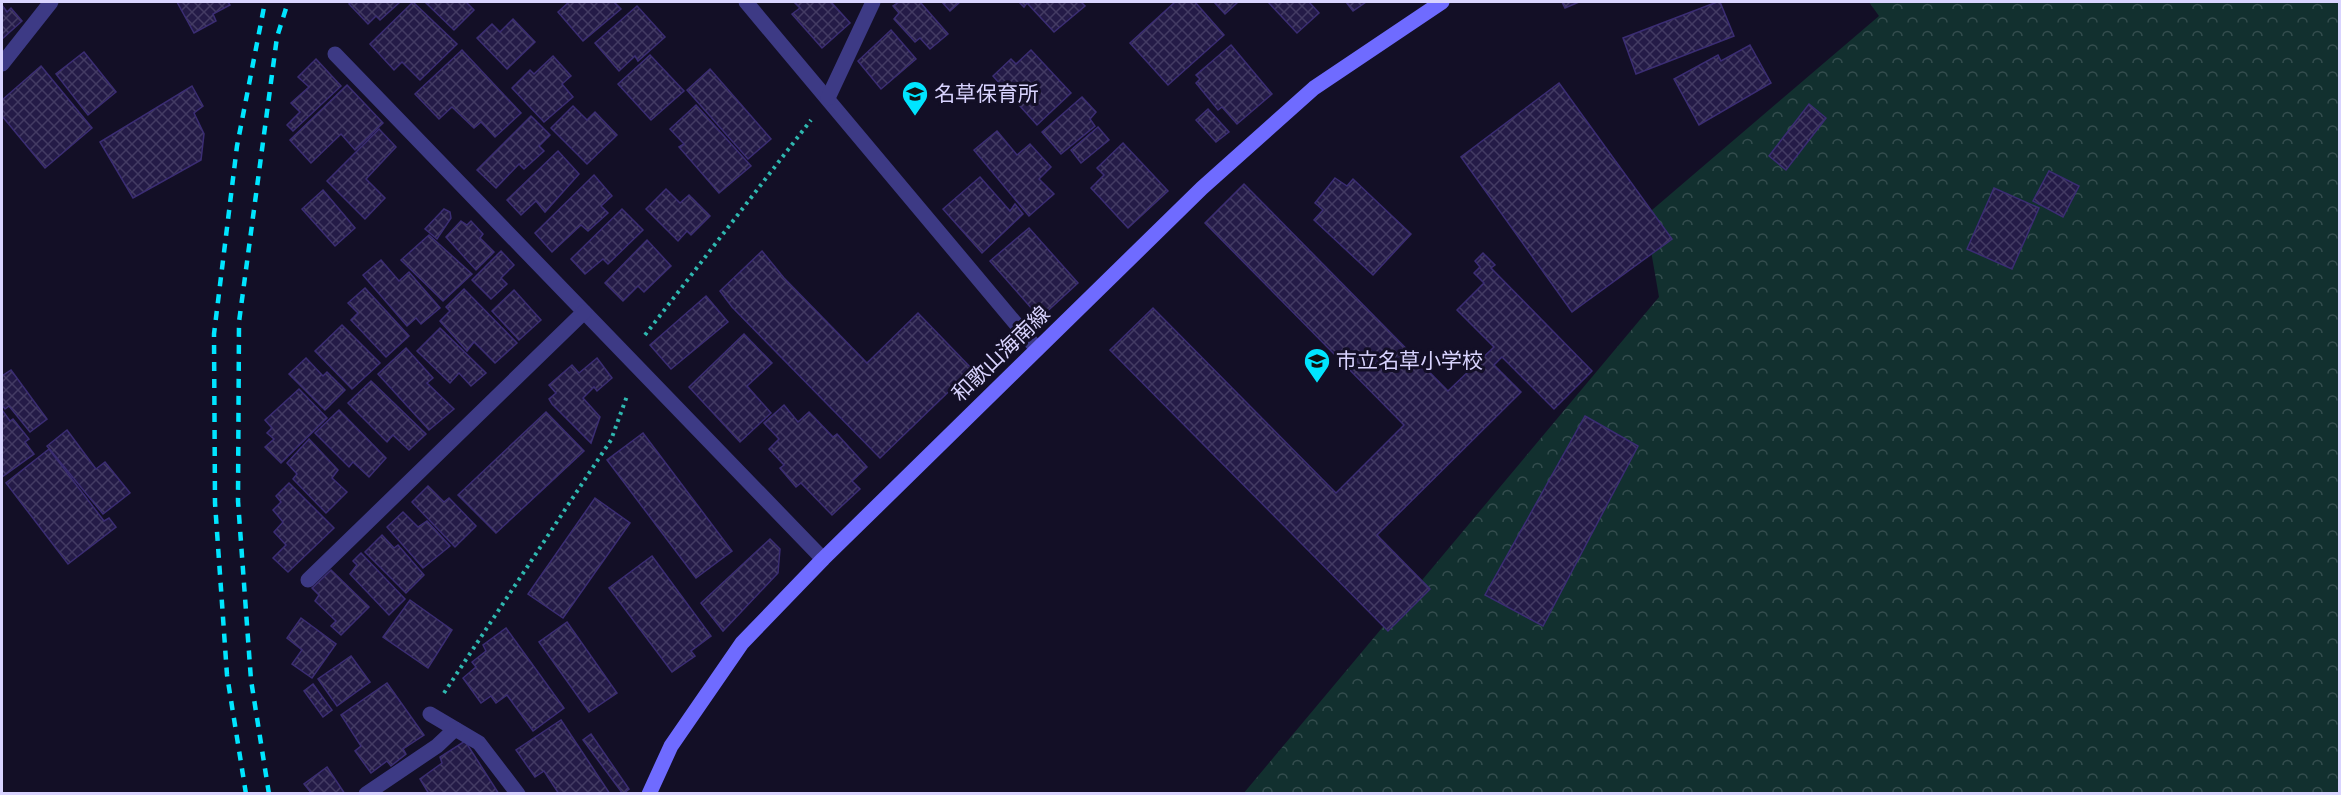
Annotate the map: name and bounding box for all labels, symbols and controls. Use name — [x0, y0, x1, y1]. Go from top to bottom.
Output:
school or university icon: 名草保育所 — [900, 79, 930, 117]
place label: 名草保育所 — [934, 79, 1039, 109]
street label: 和歌山海南線 — [945, 299, 1057, 409]
school or university icon: 市立名草小学校 — [1302, 346, 1332, 384]
place label: 市立名草小学校 — [1336, 346, 1483, 376]

